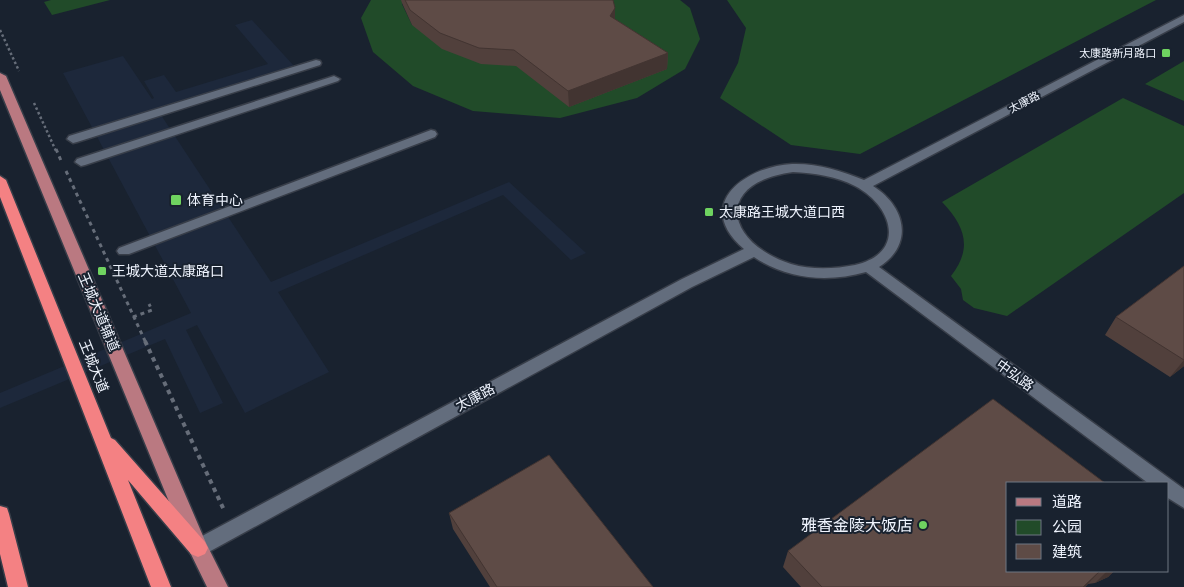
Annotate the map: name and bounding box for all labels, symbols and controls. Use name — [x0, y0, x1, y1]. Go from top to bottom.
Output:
place label: 太康路新月路口 — [1079, 47, 1156, 60]
marker: 太康路新月路口 — [1160, 47, 1172, 59]
street label: 太康路 — [1007, 89, 1042, 116]
place label: 体育中心 — [187, 192, 243, 209]
marker: 体育中心 — [169, 193, 183, 207]
place label: 太康路王城大道口西 — [719, 204, 845, 221]
marker: 太康路王城大道口西 — [703, 206, 715, 218]
place label: 王城大道太康路口 — [112, 263, 224, 280]
marker: 王城大道太康路口 — [96, 265, 108, 277]
street label: 王城大道辅道 — [74, 270, 123, 354]
street label: 王城大道 — [75, 337, 112, 395]
street label: 中弘路 — [993, 356, 1037, 395]
street label: 太康路 — [453, 380, 498, 415]
legend — [1006, 482, 1169, 572]
text: 道路 — [1052, 493, 1082, 511]
place label: 雅香金陵大饭店 — [801, 516, 913, 535]
text: 公园 — [1052, 518, 1082, 536]
marker: 雅香金陵大饭店 — [917, 519, 929, 531]
text: 建筑 — [1052, 543, 1082, 561]

